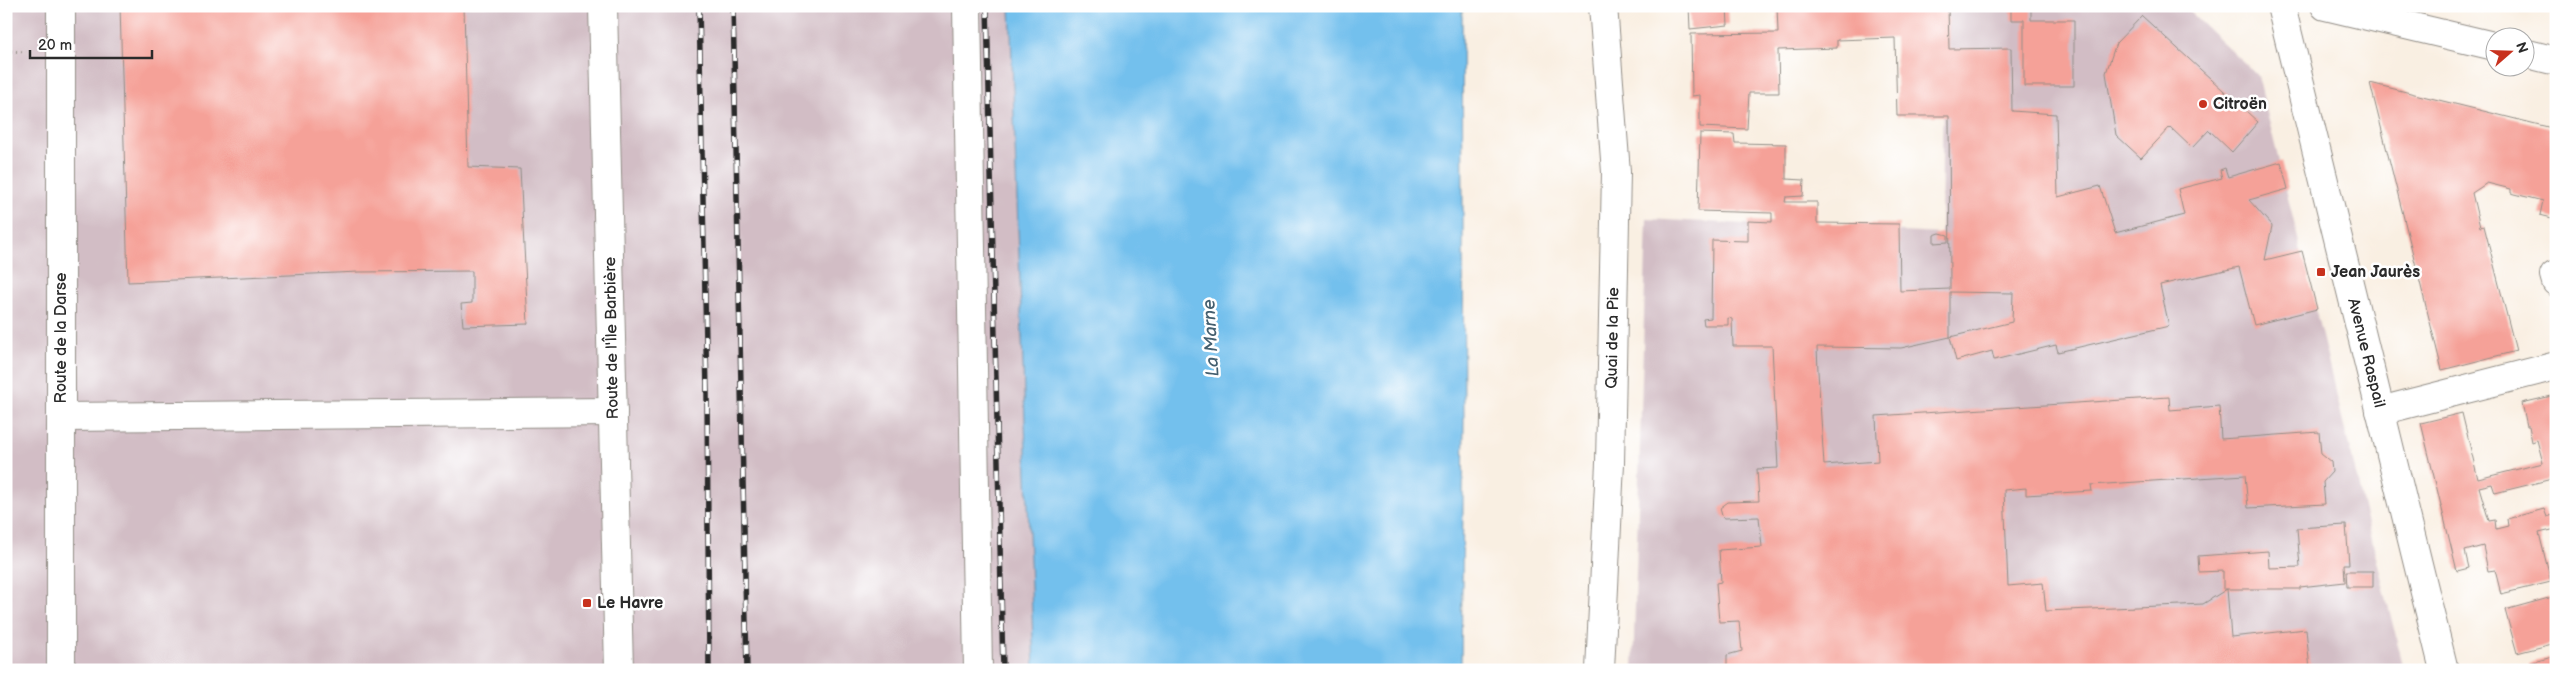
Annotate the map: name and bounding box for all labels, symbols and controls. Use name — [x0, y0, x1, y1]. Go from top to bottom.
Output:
scale bar — [30, 28, 152, 60]
north arrow — [2484, 28, 2534, 78]
text: 20 m — [38, 36, 72, 55]
text: N — [2512, 40, 2532, 56]
place label: Citroën — [2213, 95, 2267, 114]
marker: Citroën — [2197, 98, 2209, 110]
street label: Route de l'Île Barbière — [599, 256, 623, 419]
place label: Jean Jaurès — [2331, 263, 2420, 282]
marker: Jean Jaurès — [2315, 266, 2327, 278]
street label: Route de la Darse — [52, 272, 71, 403]
street label: Quai de la Pie — [1603, 287, 1623, 389]
street label: Avenue Raspail — [2343, 296, 2389, 410]
water label: La Marne — [1198, 299, 1224, 377]
place label: Le Havre — [597, 594, 663, 613]
marker: Le Havre — [581, 597, 593, 609]

